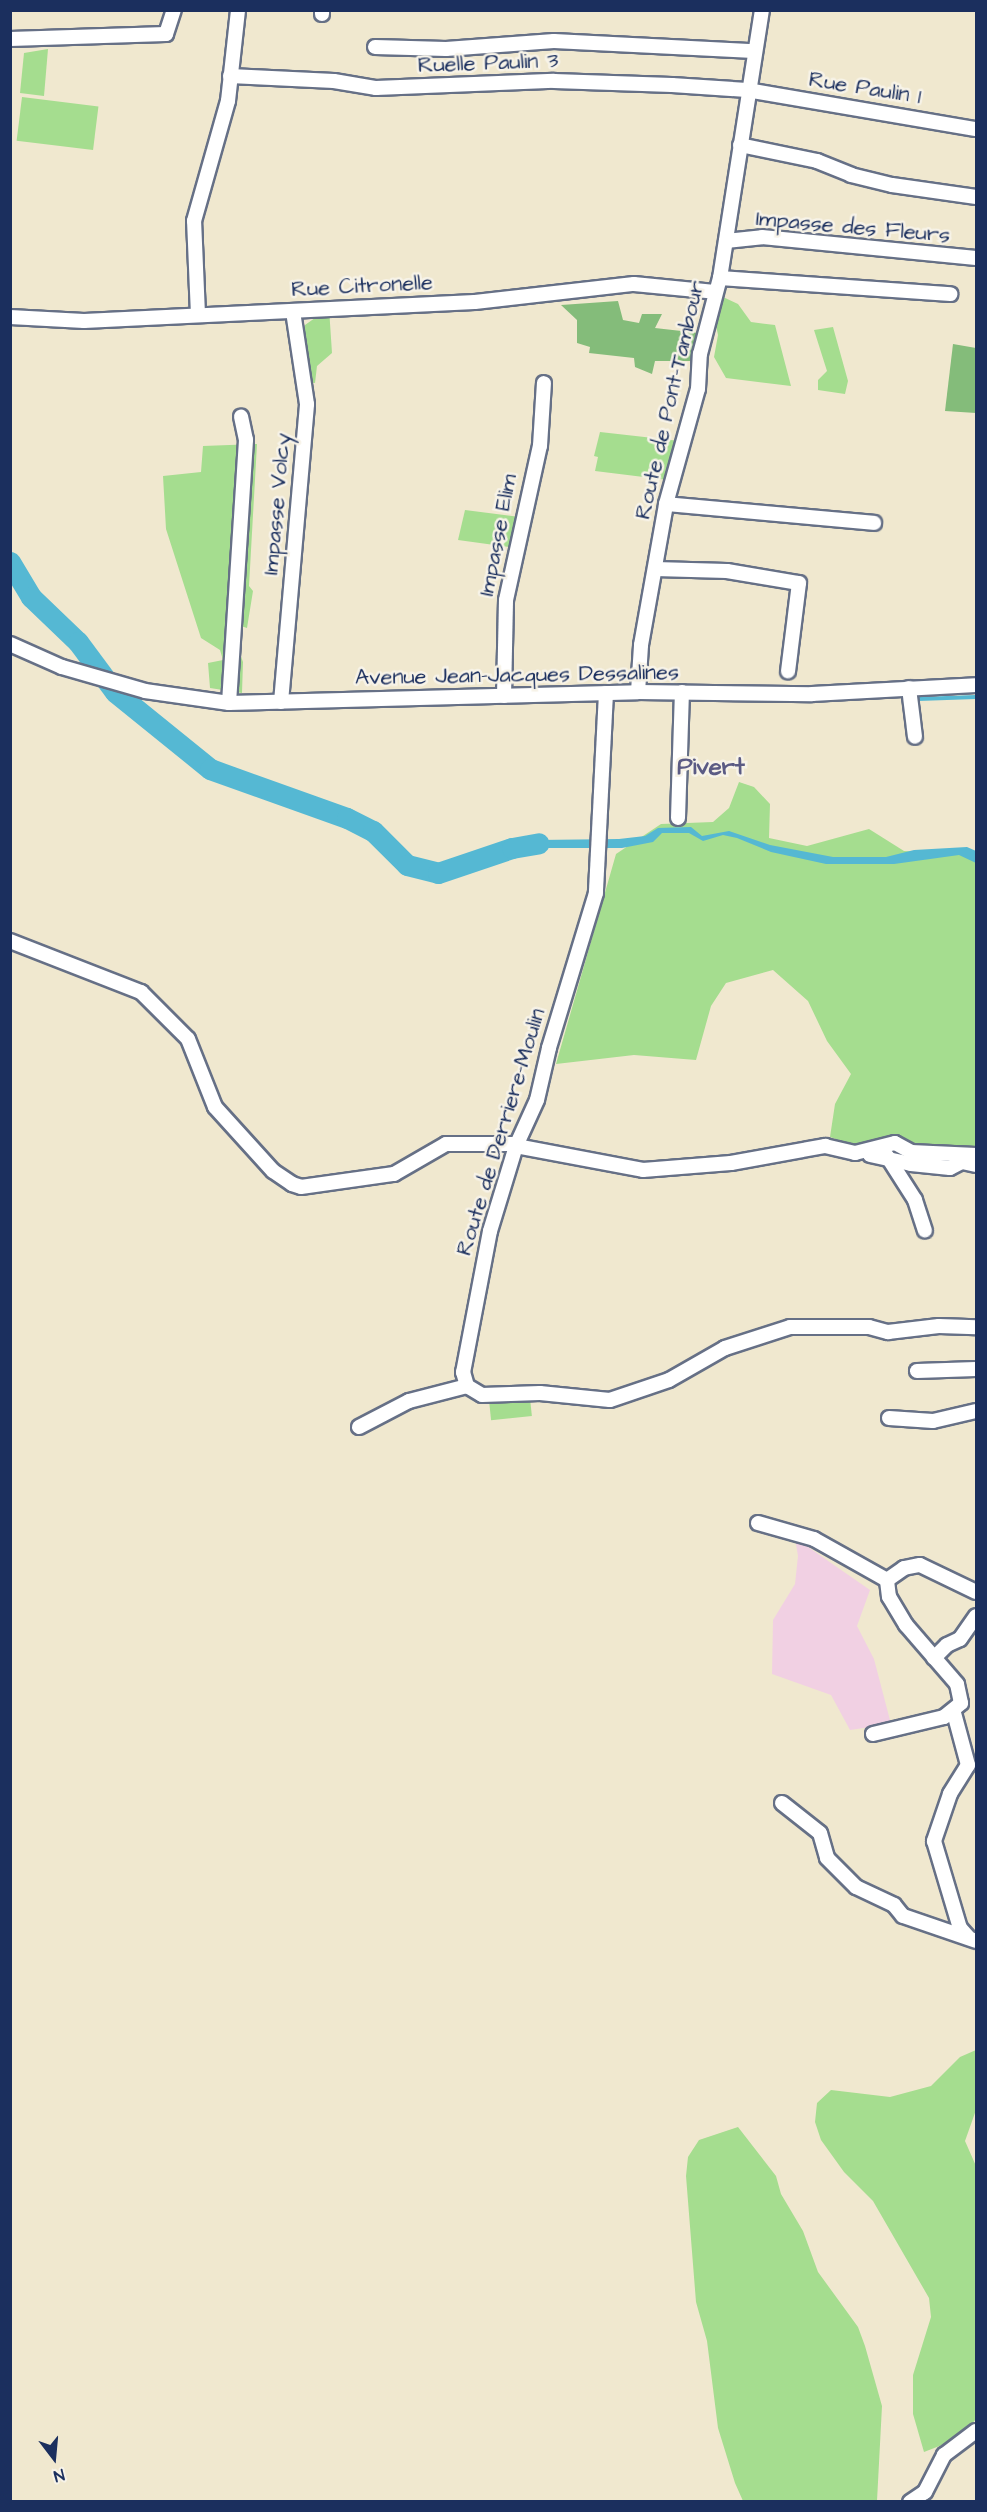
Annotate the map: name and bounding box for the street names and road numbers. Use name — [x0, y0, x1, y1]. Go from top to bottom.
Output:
street label: Ruelle Paulin 3 — [417, 47, 559, 79]
street label: Rue Paulin 1 — [807, 66, 923, 110]
street label: Impasse des Fleurs — [755, 205, 951, 249]
street label: Rue Citronelle — [291, 269, 433, 303]
street label: Route de Pont-Tambour — [630, 278, 710, 522]
street label: Impasse Volcy — [258, 432, 296, 576]
street label: Impasse Elim — [473, 472, 523, 598]
street label: Avenue Jean-Jacques Dessalines — [355, 659, 679, 691]
street label: Route de Derriere-Moulin — [451, 1005, 551, 1259]

